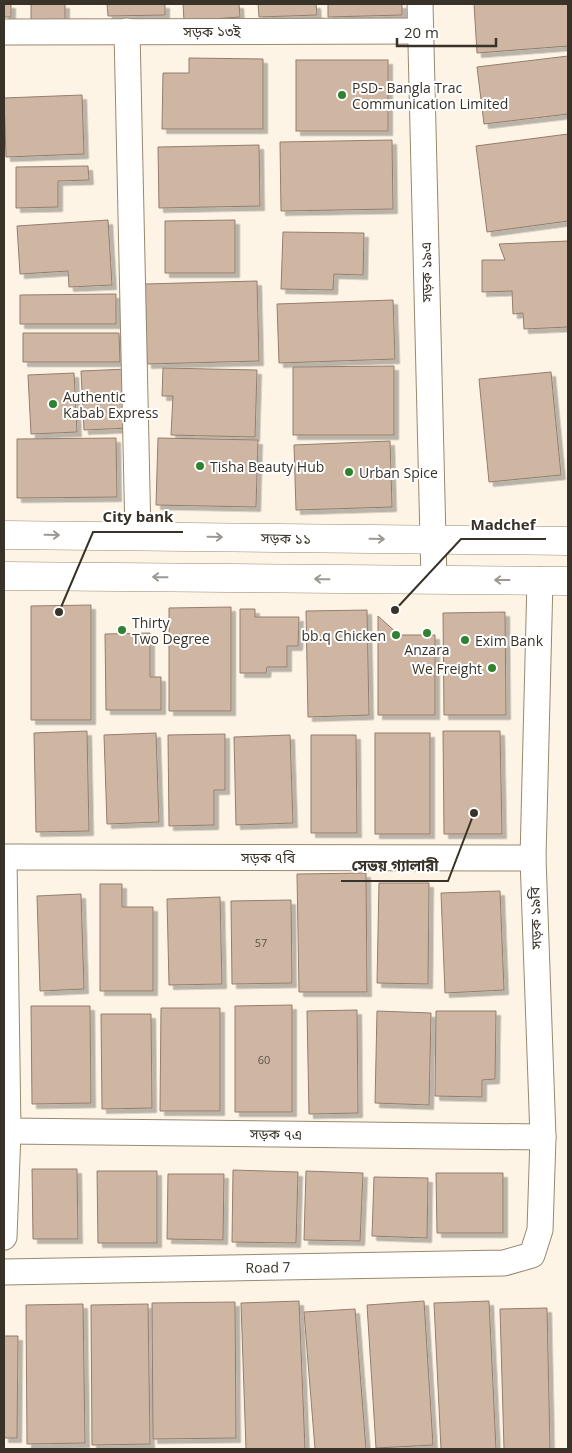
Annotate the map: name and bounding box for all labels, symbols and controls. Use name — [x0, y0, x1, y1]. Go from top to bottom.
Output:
scale bar — [397, 15, 496, 47]
street label: সড়ক ১৩ই — [182, 22, 241, 41]
text: 20 m — [404, 22, 439, 42]
place label: PSD- Bangla Trac Communication Limited — [352, 78, 508, 113]
marker: PSD- Bangla Trac Communication Limited — [336, 89, 348, 101]
street label: সড়ক ১৯এ — [416, 242, 436, 303]
place label: Authentic Kabab Express — [63, 387, 159, 422]
marker: Authentic Kabab Express — [47, 398, 59, 410]
place label: Tisha Beauty Hub — [210, 457, 324, 476]
marker: Tisha Beauty Hub — [194, 460, 206, 472]
place label: Urban Spice — [359, 463, 438, 482]
marker: Urban Spice — [343, 466, 355, 478]
callout: City bank — [93, 502, 183, 532]
text: City bank — [103, 506, 174, 526]
callout: Madchef — [461, 509, 546, 539]
text: Madchef — [471, 514, 537, 534]
street label: সড়ক ১১ — [260, 528, 311, 548]
one-way arrow — [44, 531, 60, 540]
one-way arrow — [206, 532, 223, 542]
one-way arrow — [369, 534, 385, 544]
one-way arrow — [152, 572, 168, 582]
one-way arrow — [314, 574, 330, 584]
one-way arrow — [494, 575, 510, 585]
place label: Thirty Two Degree — [132, 613, 210, 648]
marker: Thirty Two Degree — [116, 624, 128, 636]
place label: bb.q Chicken — [302, 626, 386, 645]
marker: Anzara — [421, 627, 433, 639]
marker: bb.q Chicken — [390, 629, 402, 641]
place label: Exim Bank — [475, 631, 544, 650]
marker: Exim Bank — [459, 634, 471, 646]
place label: Anzara — [404, 640, 450, 659]
place label: We Freight — [412, 659, 482, 678]
marker: We Freight — [486, 662, 498, 674]
street label: সড়ক ৭বি — [240, 848, 296, 867]
callout: সেভয় গ্যালারী — [341, 851, 448, 881]
text: সেভয় গ্যালারী — [351, 855, 439, 875]
street label: সড়ক ১৯বি — [524, 886, 546, 950]
house number: 57 — [255, 935, 267, 950]
house number: 60 — [258, 1052, 270, 1067]
street label: সড়ক ৭এ — [249, 1124, 302, 1144]
street label: Road 7 — [245, 1257, 291, 1277]

